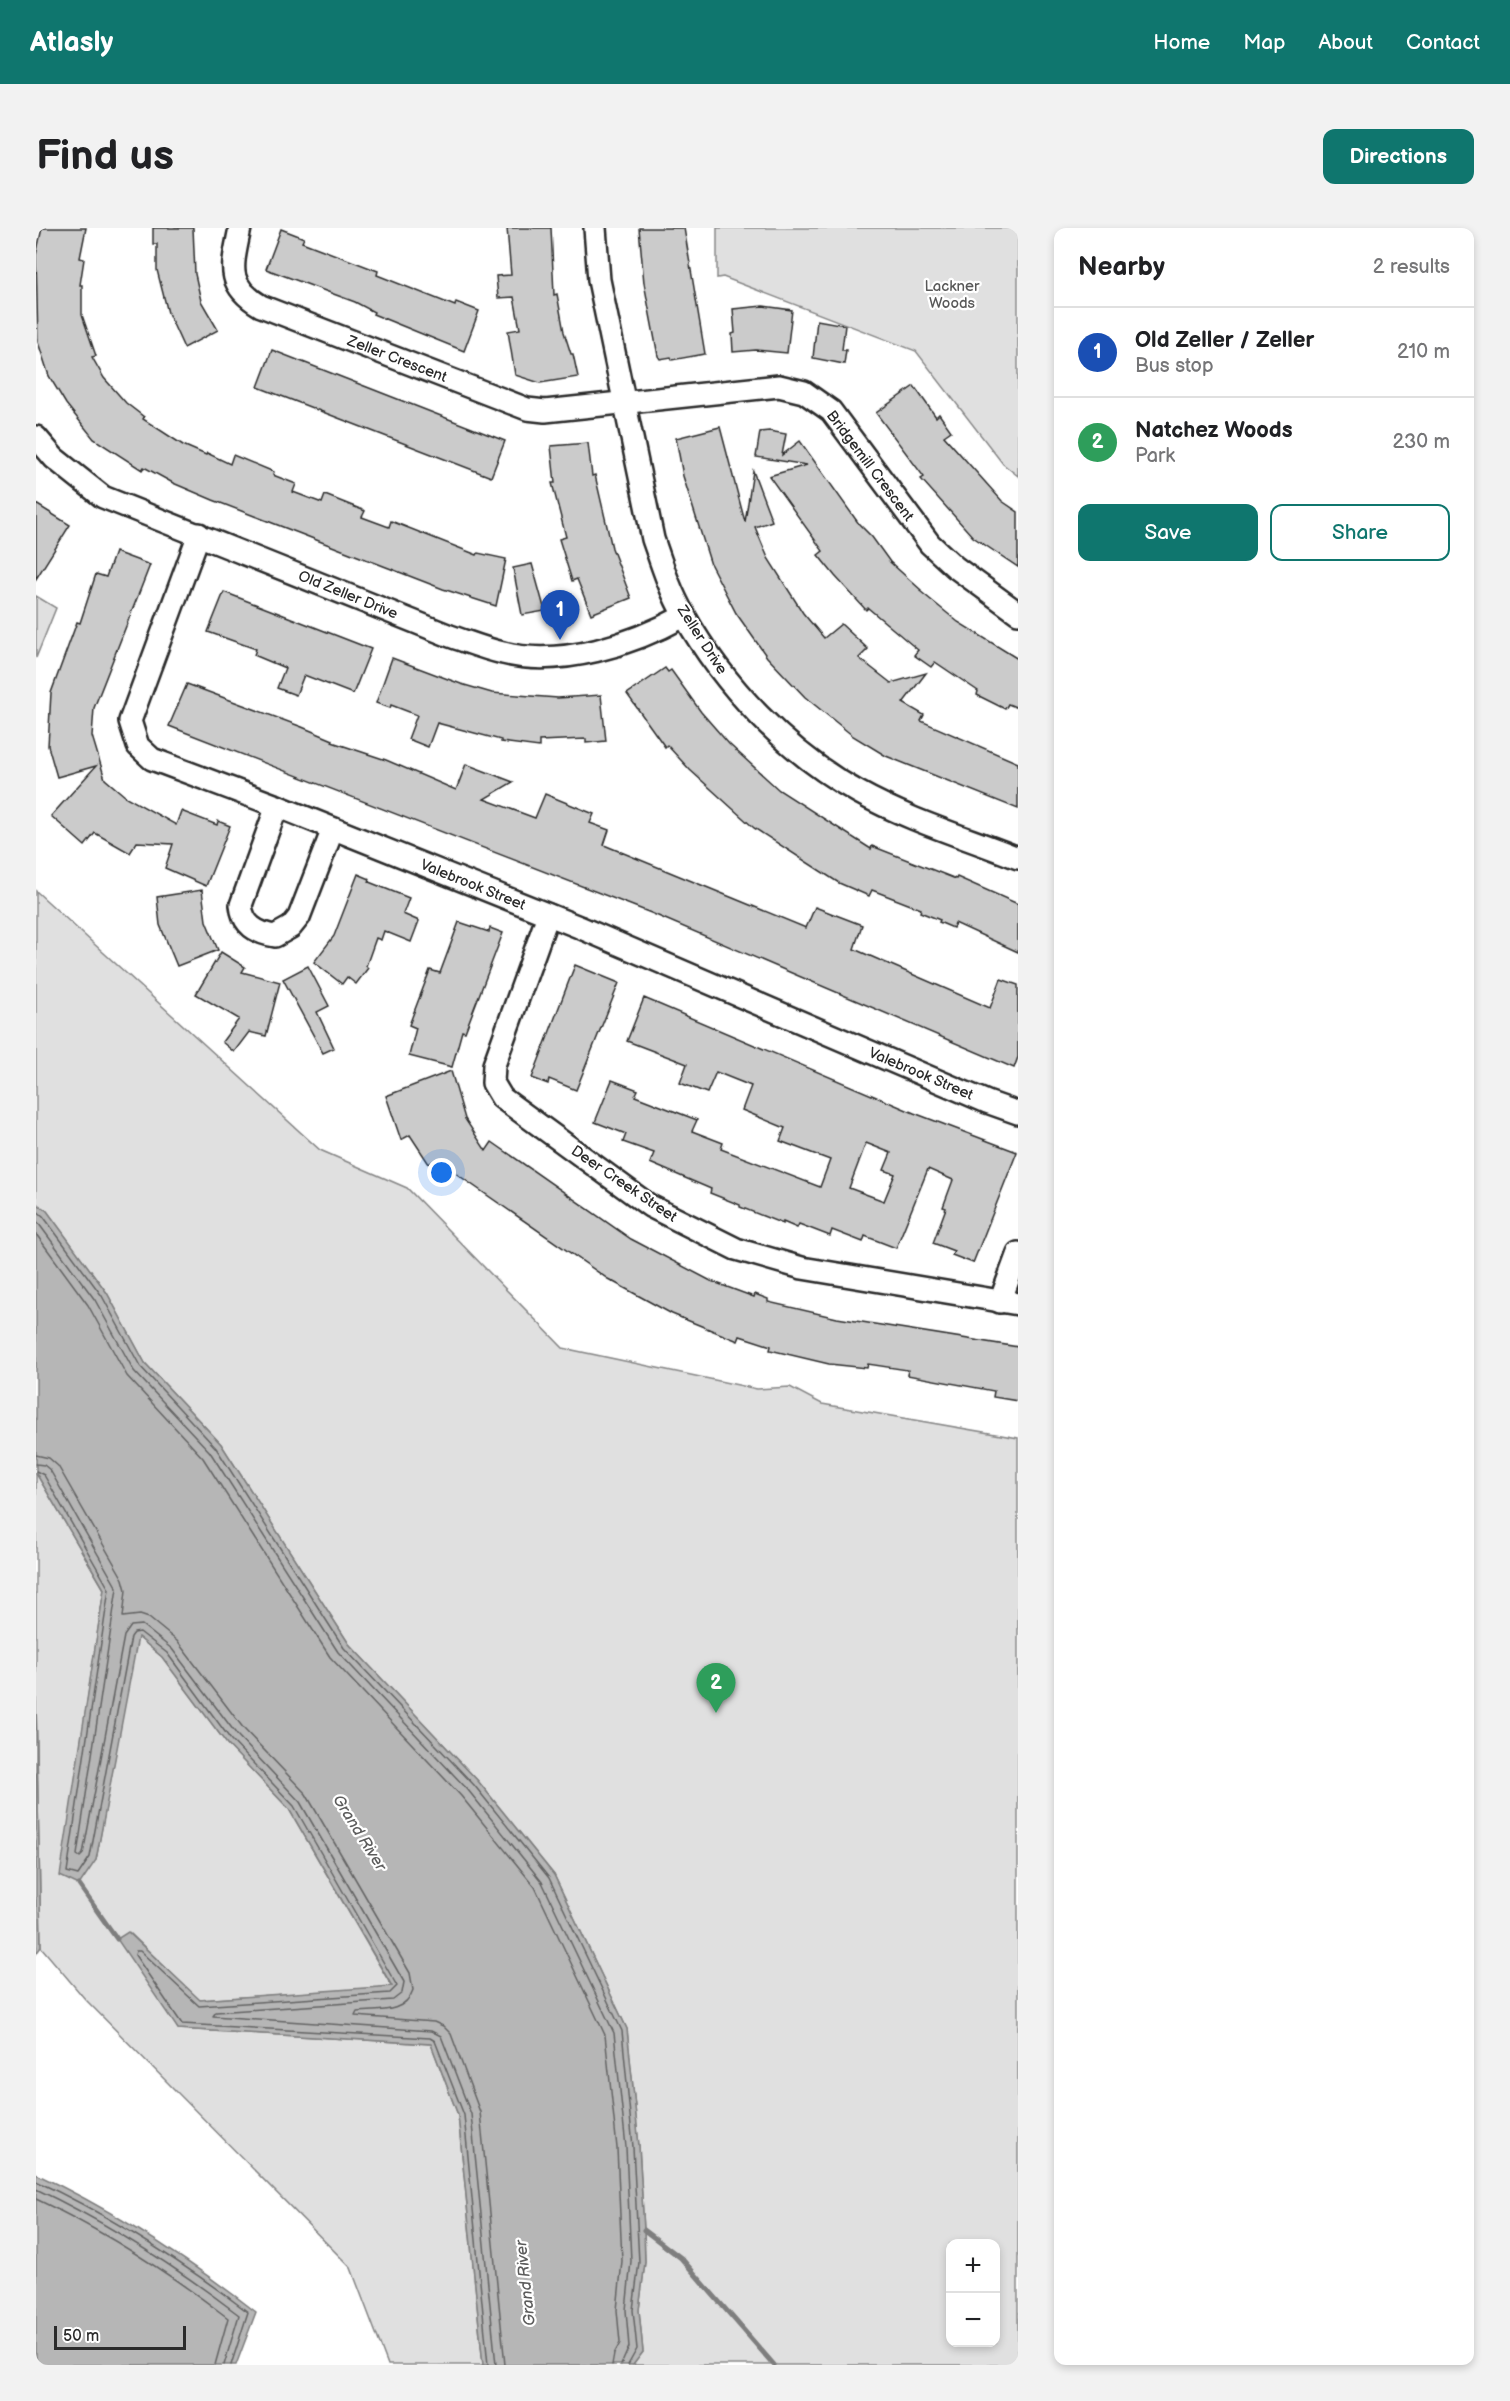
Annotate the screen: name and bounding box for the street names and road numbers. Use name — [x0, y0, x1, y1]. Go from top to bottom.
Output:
street label: Zeller Crescent — [344, 331, 450, 387]
street label: Bridgemill Crescent — [822, 407, 918, 526]
street label: Old Zeller Drive — [295, 566, 401, 624]
street label: Zeller Drive — [672, 601, 731, 678]
street label: Valebrook Street — [418, 855, 529, 915]
street label: Valebrook Street — [866, 1043, 976, 1105]
street label: Deer Creek Street — [567, 1141, 681, 1227]

